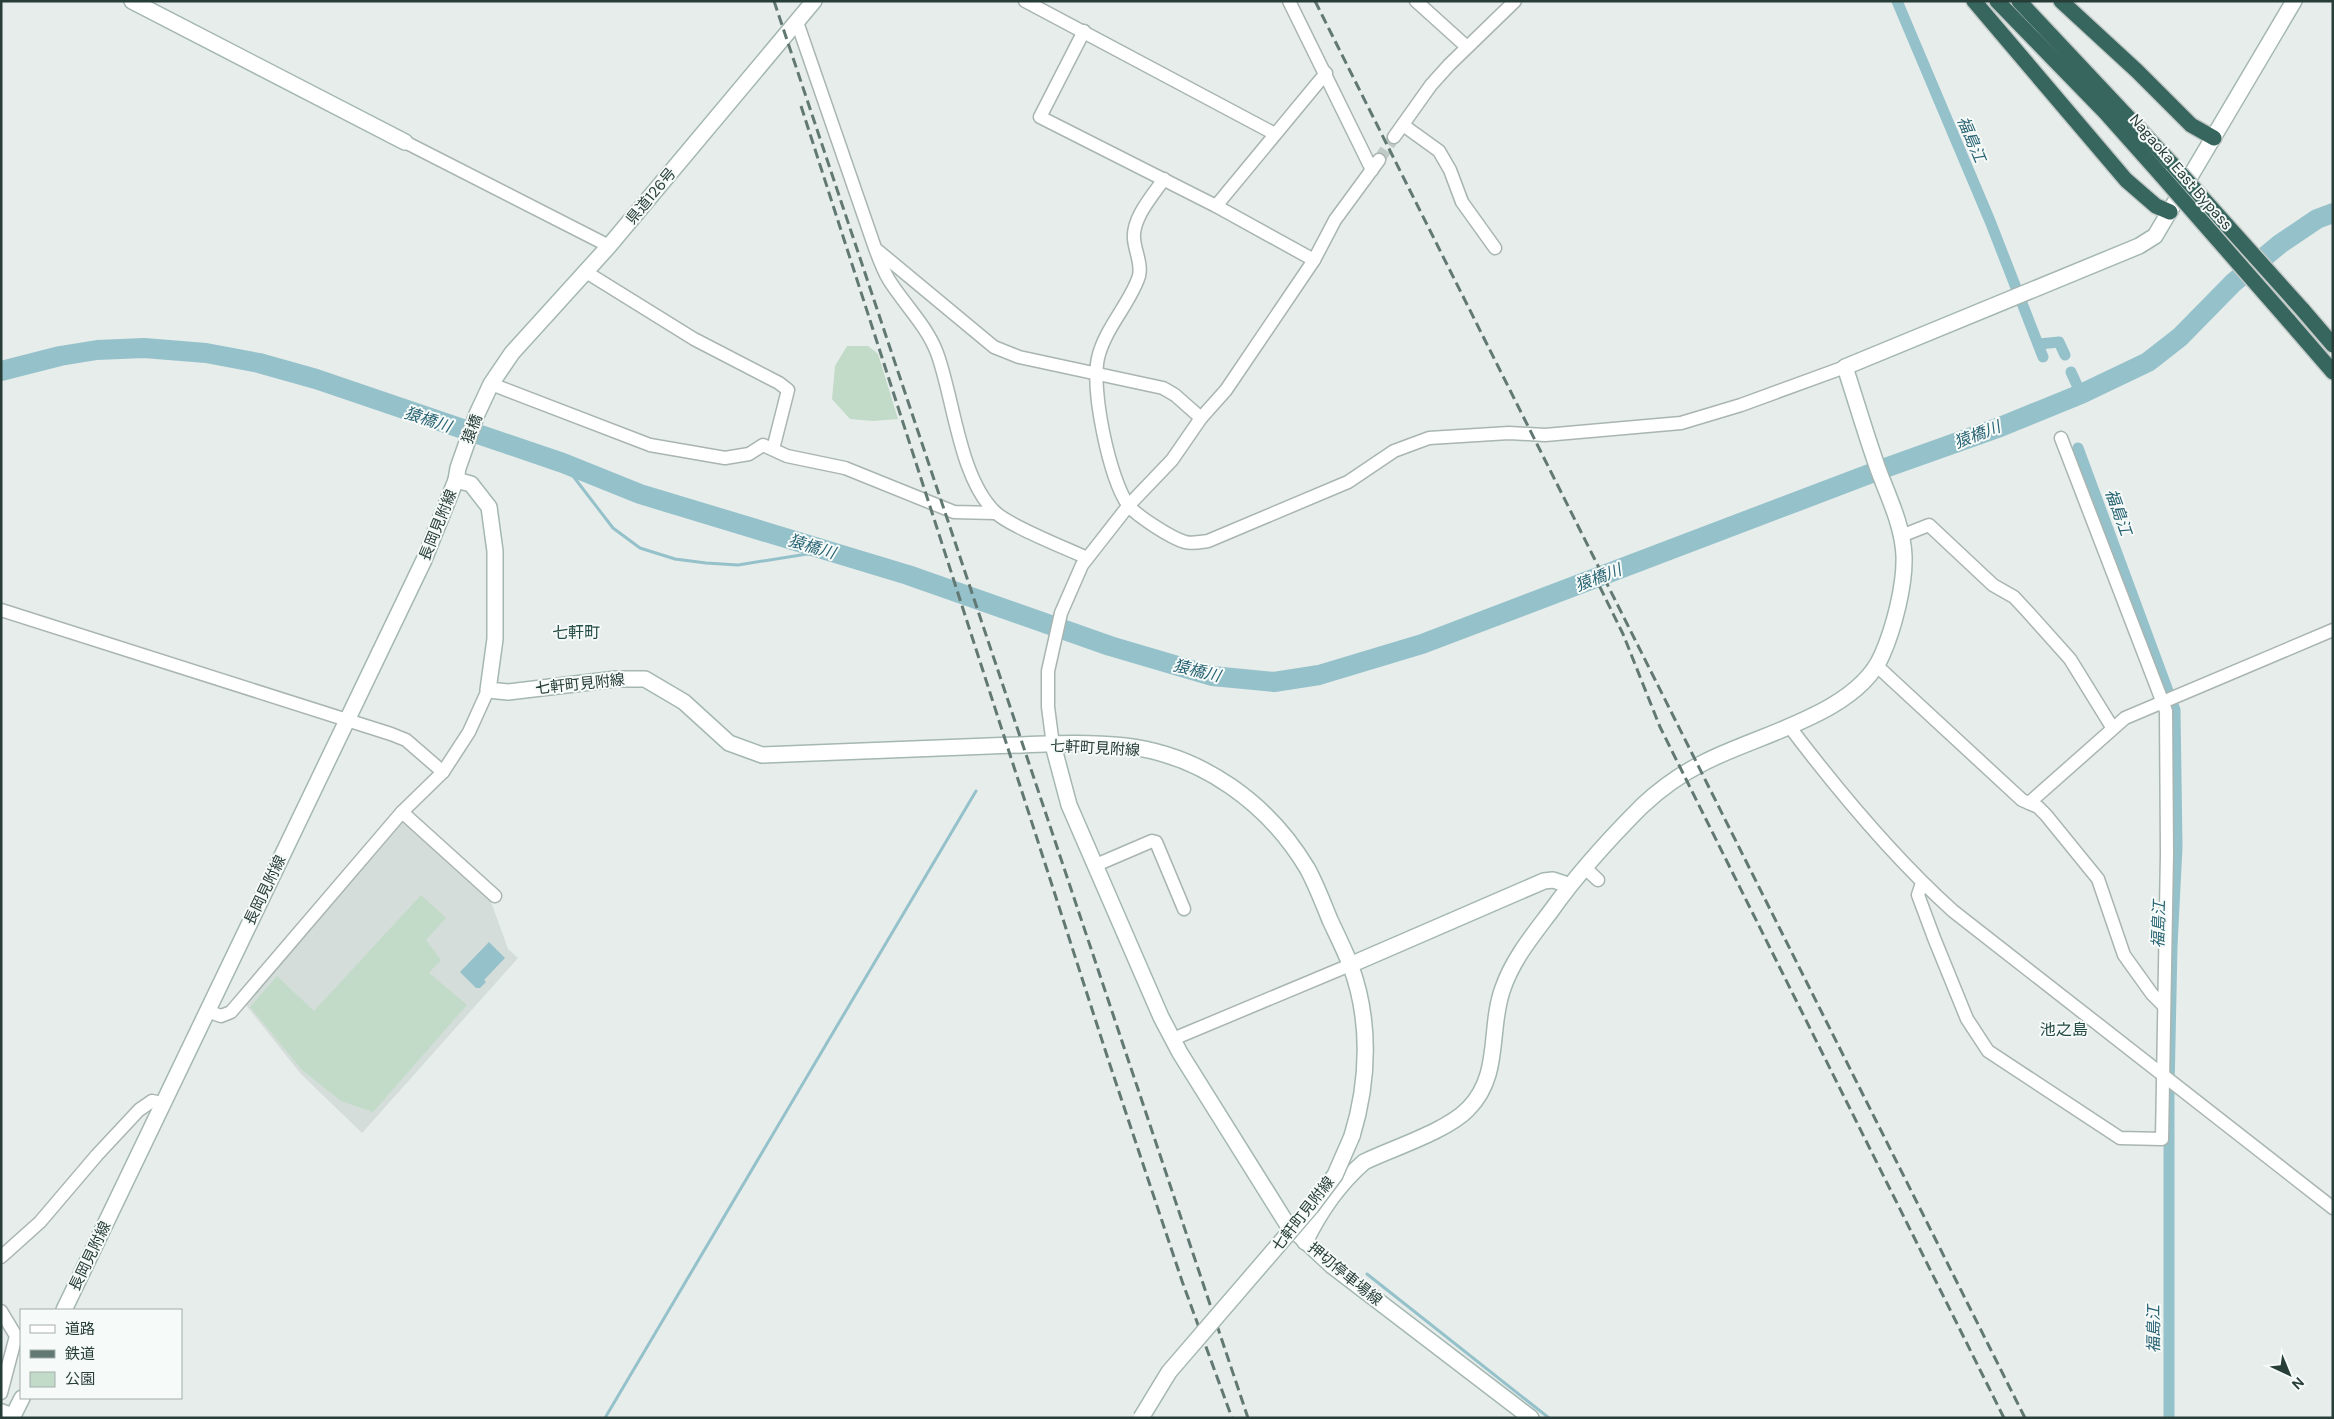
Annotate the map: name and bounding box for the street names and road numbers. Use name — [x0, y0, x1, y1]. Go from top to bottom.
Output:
street label: Nagaoka East Bypass — [2125, 110, 2237, 234]
street label: 県道126号 — [622, 164, 680, 228]
street label: 猿橋 — [457, 411, 487, 447]
street label: 長岡見附線 — [415, 486, 461, 564]
street label: 七軒町見附線 — [534, 669, 626, 699]
street label: 七軒町見附線 — [1050, 736, 1140, 760]
street label: 長岡見附線 — [240, 852, 290, 928]
street label: 七軒町見附線 — [1267, 1172, 1339, 1256]
street label: 長岡見附線 — [65, 1218, 115, 1294]
street label: 押切停車場線 — [1304, 1238, 1386, 1310]

